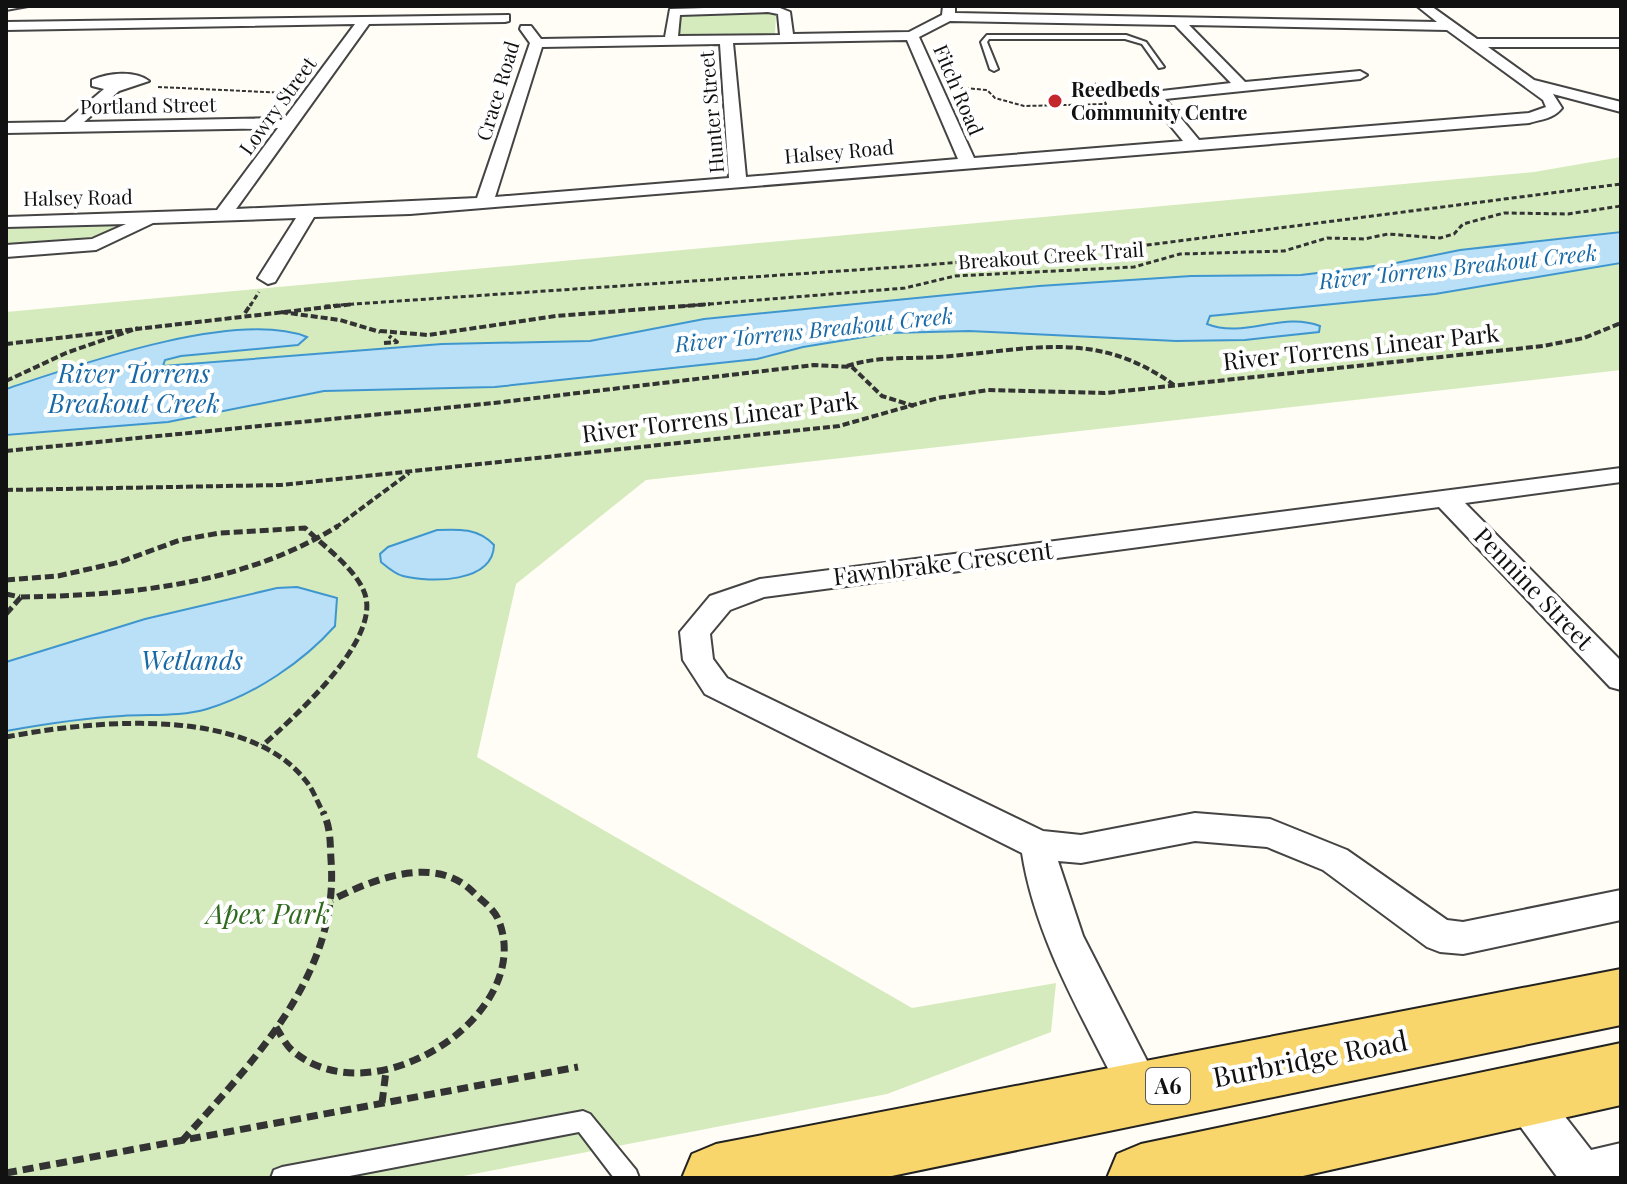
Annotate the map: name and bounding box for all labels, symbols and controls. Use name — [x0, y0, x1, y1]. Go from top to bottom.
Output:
street label: Crace Road — [469, 37, 525, 144]
street label: Fitch Road — [928, 40, 991, 139]
street label: Hunter Street — [692, 49, 729, 174]
street label: Lowry Street — [232, 50, 322, 160]
place label: Reedbeds Community Centre — [1071, 75, 1247, 125]
street label: Portland Street — [80, 90, 217, 119]
marker: Reedbeds Community Centre — [1046, 92, 1064, 110]
street label: Halsey Road — [783, 132, 895, 169]
street label: Halsey Road — [23, 182, 133, 211]
street label: Breakout Creek Trail — [957, 235, 1145, 274]
water label: River Torrens Breakout Creek — [1316, 236, 1598, 296]
water label: River Torrens Breakout Creek — [672, 299, 954, 359]
street label: River Torrens Linear Park — [1221, 315, 1501, 376]
water label: River Torrens Breakout Creek — [47, 355, 220, 420]
street label: River Torrens Linear Park — [580, 383, 860, 449]
street label: Pennine Street — [1468, 519, 1601, 656]
street label: Fawnbrake Crescent — [831, 533, 1055, 591]
water label: Wetlands — [141, 642, 243, 677]
park label: Apex Park — [203, 894, 330, 931]
street label: Burbridge Road — [1209, 1021, 1410, 1095]
road number: A6 — [1146, 1068, 1190, 1104]

